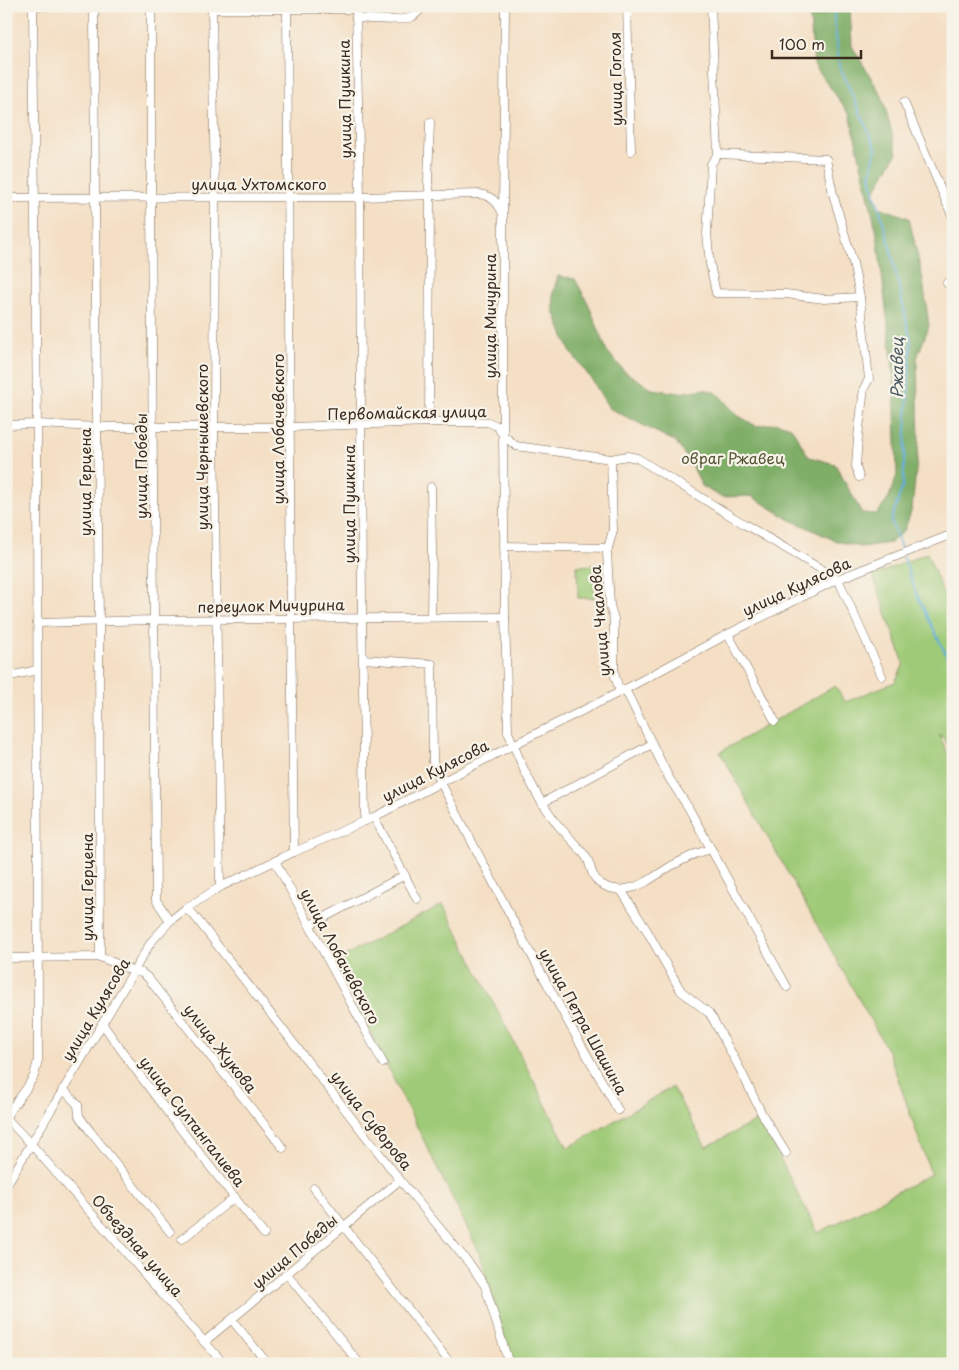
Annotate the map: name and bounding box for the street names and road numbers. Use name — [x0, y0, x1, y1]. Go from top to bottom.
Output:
street label: улица Гоголя — [603, 32, 627, 126]
street label: улица Пушкина — [331, 39, 357, 159]
street label: улица Ухтомского — [191, 172, 327, 195]
street label: улица Мичурина — [478, 253, 501, 378]
street label: улица Лобачевского — [266, 353, 289, 505]
street label: улица Чернышевского — [190, 364, 213, 530]
street label: Первомайская улица — [327, 399, 487, 425]
street label: улица Победы — [129, 413, 152, 519]
street label: улица Герцена — [73, 427, 96, 536]
street label: улица Пушкина — [337, 444, 360, 564]
street label: улица Кулясова — [738, 551, 855, 621]
street label: улица Чкалова — [583, 564, 615, 677]
street label: переулок Мичурина — [197, 592, 345, 618]
street label: улица Кулясова — [378, 733, 493, 807]
street label: улица Герцена — [75, 832, 98, 941]
street label: улица Лобачевского — [295, 884, 387, 1028]
street label: улица Петра Шашина — [534, 944, 634, 1099]
street label: улица Кулясова — [55, 952, 135, 1065]
street label: улица Жукова — [179, 999, 264, 1098]
street label: улица Султангалиева — [135, 1051, 252, 1192]
street label: улица Суворова — [326, 1065, 419, 1175]
street label: Объездная улица — [87, 1189, 189, 1302]
street label: улица Победы — [246, 1208, 342, 1294]

